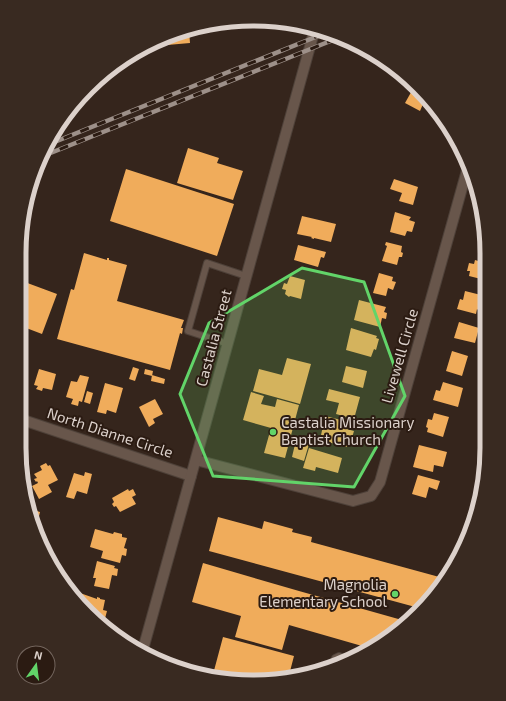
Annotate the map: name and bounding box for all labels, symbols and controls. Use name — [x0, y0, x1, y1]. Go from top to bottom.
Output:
street label: Castalia Street — [191, 287, 235, 388]
street label: Livewell Circle — [377, 306, 421, 405]
street label: North Dianne Circle — [45, 403, 176, 461]
place label: Castalia Missionary Baptist Church — [281, 413, 414, 448]
marker: Castalia Missionary Baptist Church — [268, 427, 278, 437]
place label: Magnolia Elementary School — [259, 575, 388, 610]
marker: Magnolia Elementary School — [390, 589, 400, 599]
north arrow — [16, 645, 56, 685]
text: N — [33, 648, 44, 662]

